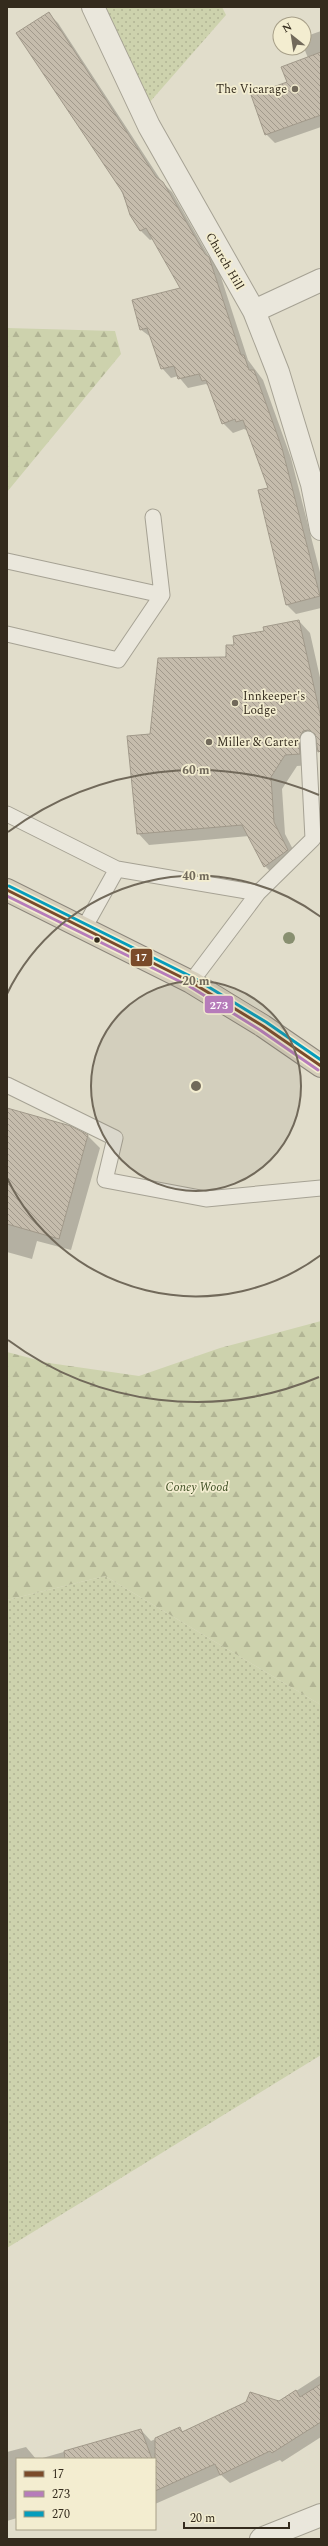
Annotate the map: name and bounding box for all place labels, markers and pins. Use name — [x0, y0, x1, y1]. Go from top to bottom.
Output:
place label: The Vicarage — [216, 80, 287, 99]
marker: The Vicarage — [290, 84, 300, 94]
place label: Innkeeper's Lodge — [243, 687, 305, 720]
marker: Innkeeper's Lodge — [230, 698, 240, 708]
place label: Miller & Carter — [217, 733, 299, 752]
marker: Miller & Carter — [204, 737, 214, 747]
unlabelled marker — [92, 935, 102, 945]
centre of rings — [189, 1079, 203, 1093]

